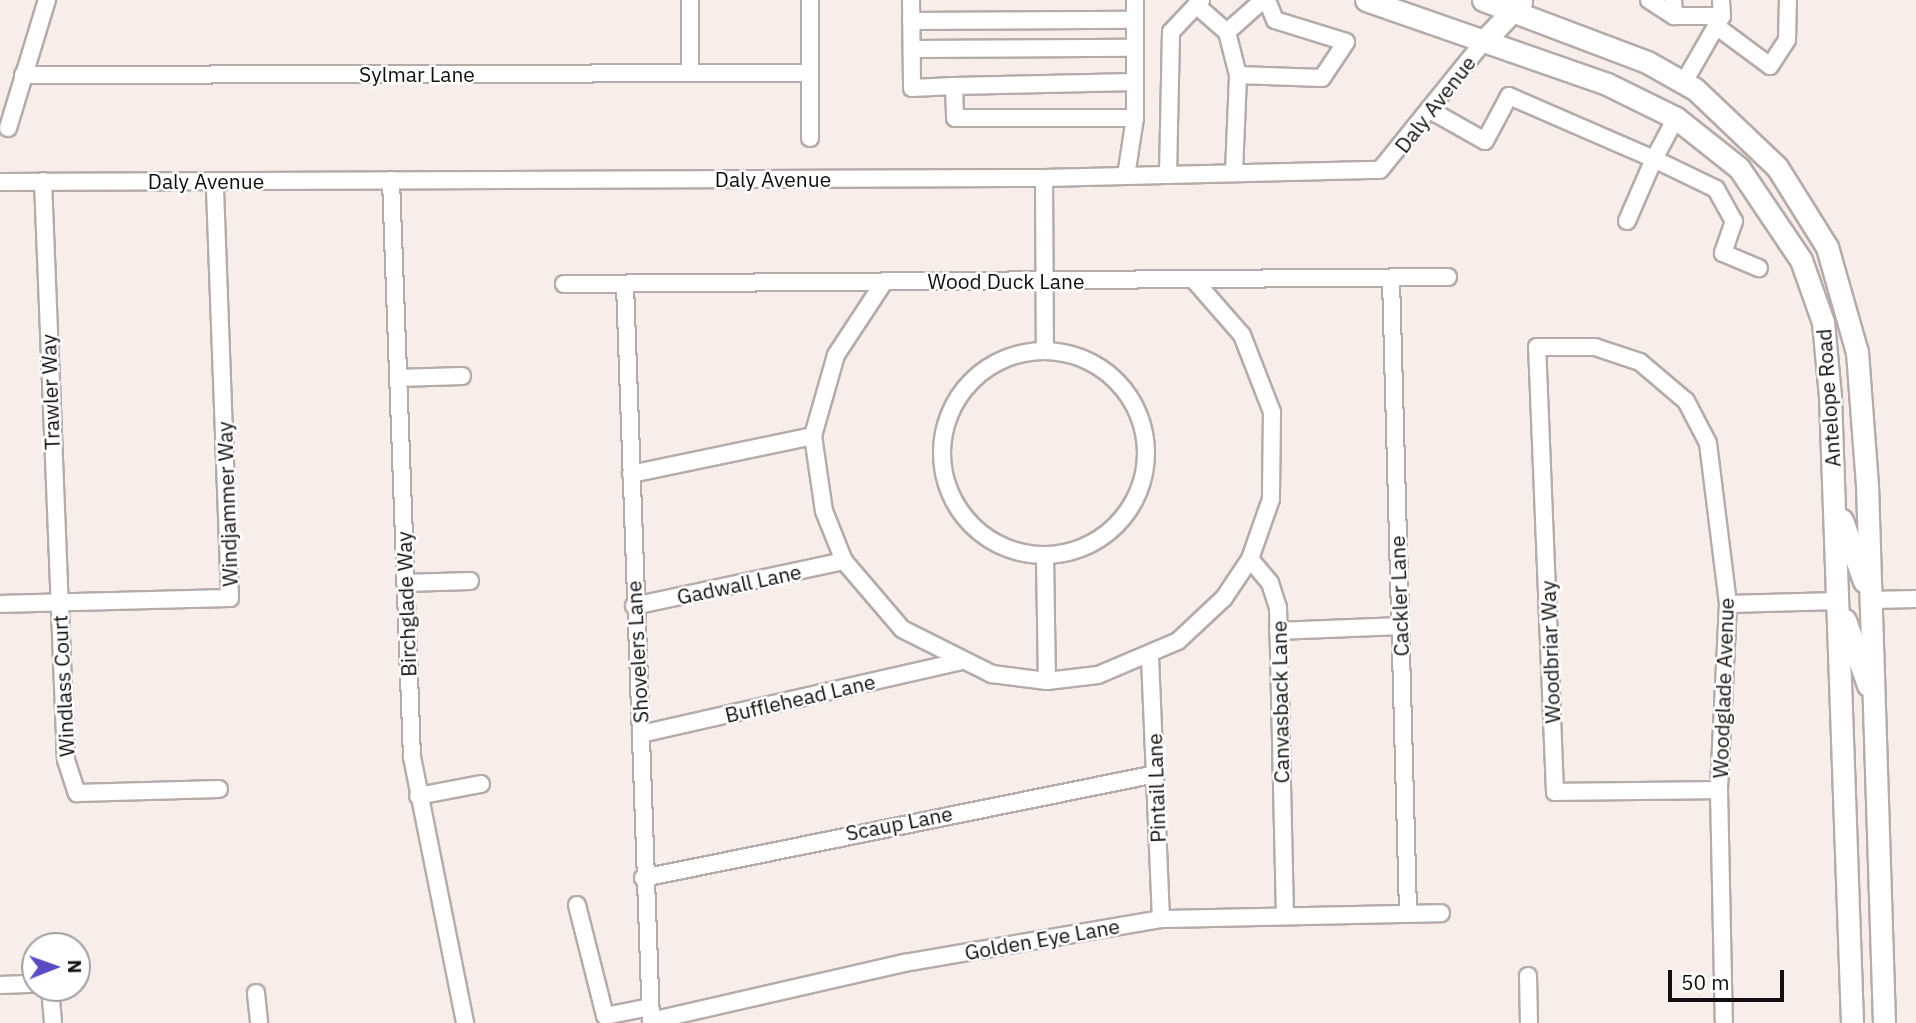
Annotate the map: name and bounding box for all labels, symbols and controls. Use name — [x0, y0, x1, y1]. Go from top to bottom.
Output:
street label: Daly Avenue — [1389, 50, 1481, 158]
street label: Sylmar Lane — [359, 61, 475, 87]
street label: Daly Avenue — [715, 166, 831, 192]
street label: Daly Avenue — [148, 168, 264, 194]
street label: Wood Duck Lane — [928, 268, 1084, 294]
street label: Antelope Road — [1811, 328, 1845, 468]
street label: Trawler Way — [35, 334, 65, 450]
street label: Windjammer Way — [212, 421, 242, 587]
street label: Birchglade Way — [391, 531, 421, 677]
street label: Cackler Lane — [1384, 535, 1414, 657]
street label: Gadwall Lane — [674, 559, 804, 609]
street label: Shovelers Lane — [621, 580, 653, 724]
street label: Woodbriar Way — [1535, 580, 1565, 724]
street label: Woodglade Avenue — [1707, 597, 1739, 779]
street label: Windlass Court — [47, 614, 79, 758]
street label: Canvasback Lane — [1266, 620, 1294, 784]
street label: Bufflehead Lane — [722, 668, 878, 728]
street label: Pintail Lane — [1141, 733, 1171, 843]
street label: Scaup Lane — [843, 800, 955, 846]
street label: Golden Eye Lane — [963, 913, 1121, 965]
north arrow — [21, 932, 91, 1002]
scale bar — [1671, 956, 1786, 1000]
text: N — [63, 960, 87, 974]
text: 50 m — [1681, 968, 1730, 996]

